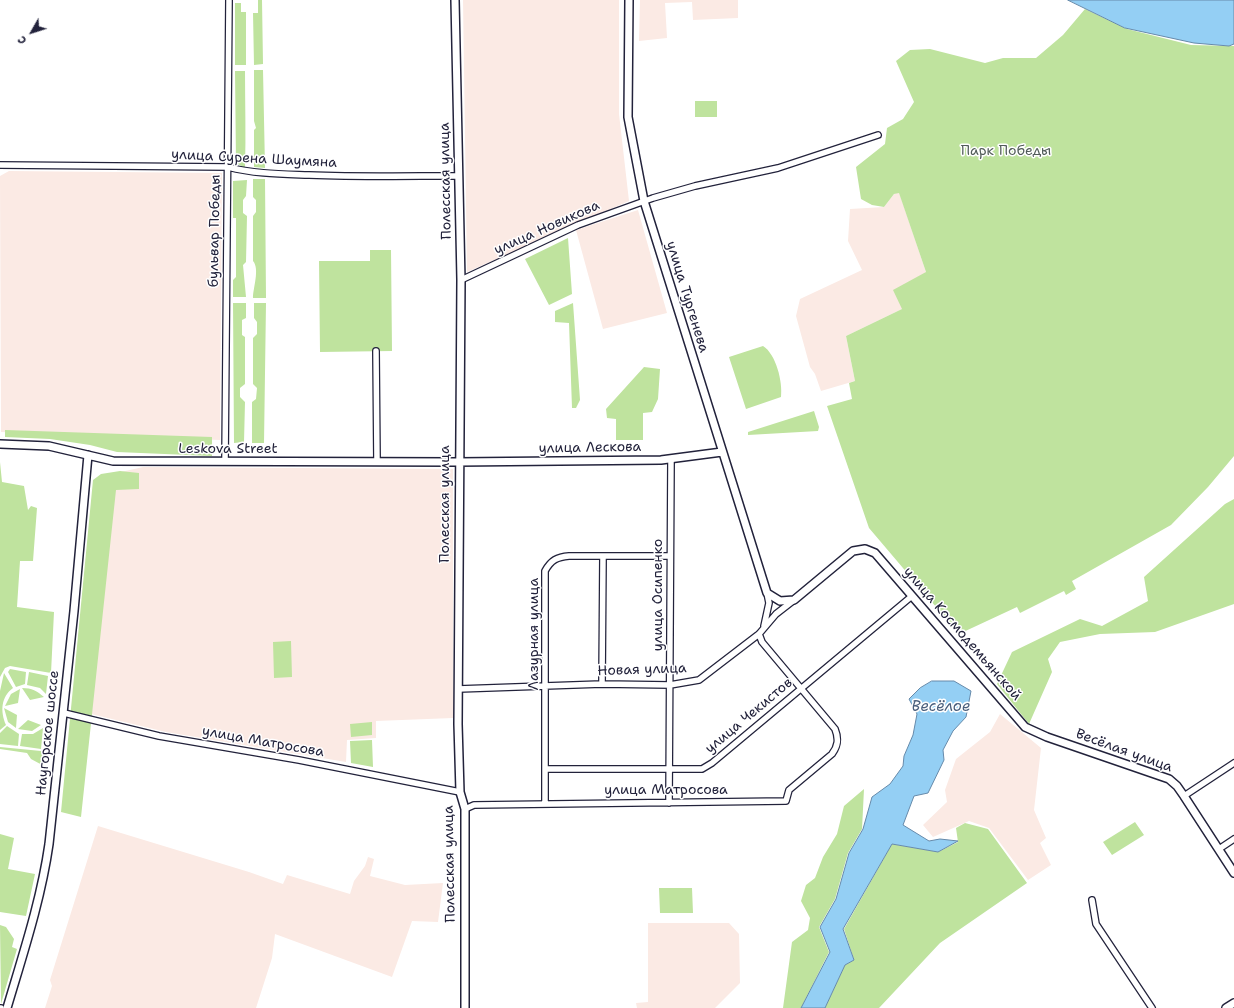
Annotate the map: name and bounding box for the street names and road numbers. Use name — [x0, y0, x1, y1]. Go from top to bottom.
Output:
street label: Полесская улица — [437, 122, 455, 240]
street label: улица Сурена Шаумяна — [171, 146, 337, 172]
street label: бульвар Победы — [206, 174, 224, 288]
street label: улица Новикова — [492, 197, 602, 259]
street label: улица Тургенева — [662, 239, 712, 355]
street label: улица Лескова — [539, 439, 641, 457]
street label: Leskova Street — [178, 441, 278, 457]
street label: Полесская улица — [437, 445, 453, 563]
street label: улица Осипенко — [650, 539, 666, 651]
street label: улица Космодемьянской — [899, 564, 1025, 704]
street label: Лазурная улица — [526, 578, 542, 690]
street label: Новая улица — [597, 660, 687, 680]
street label: Наугорское шоссе — [33, 670, 63, 796]
street label: улица Чекистов — [702, 675, 796, 757]
street label: улица Матросова — [201, 723, 325, 761]
street label: Весёлая улица — [1073, 726, 1175, 776]
street label: улица Матросова — [604, 782, 728, 798]
street label: Полесская улица — [441, 805, 459, 923]

